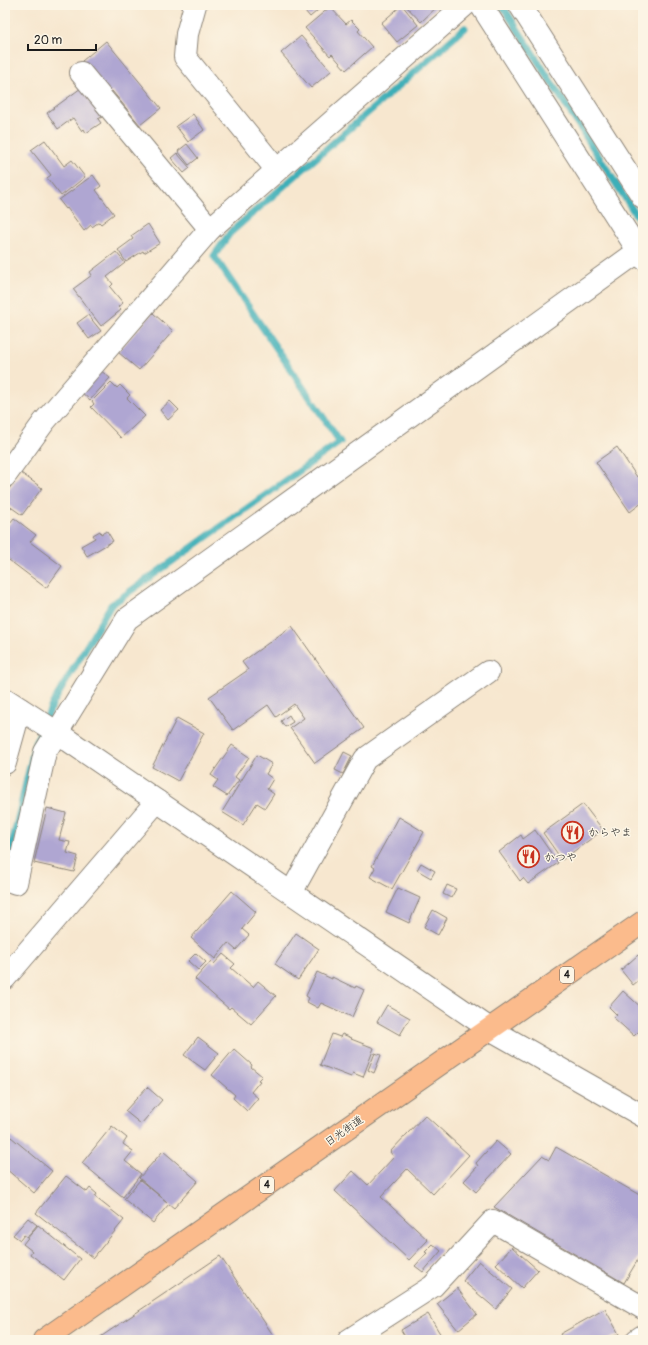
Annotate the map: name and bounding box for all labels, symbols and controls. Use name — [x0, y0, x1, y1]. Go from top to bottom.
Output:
scale bar — [28, 26, 96, 52]
text: 20 m — [34, 33, 63, 48]
restaurant icon: からやま — [560, 819, 586, 845]
place label: からやま — [588, 826, 632, 839]
restaurant icon: かつや — [515, 844, 541, 870]
place label: かつや — [544, 851, 577, 864]
road number: 4 — [560, 967, 574, 983]
street label: 日光街道 — [322, 1113, 366, 1149]
road number: 4 — [260, 1177, 274, 1193]

